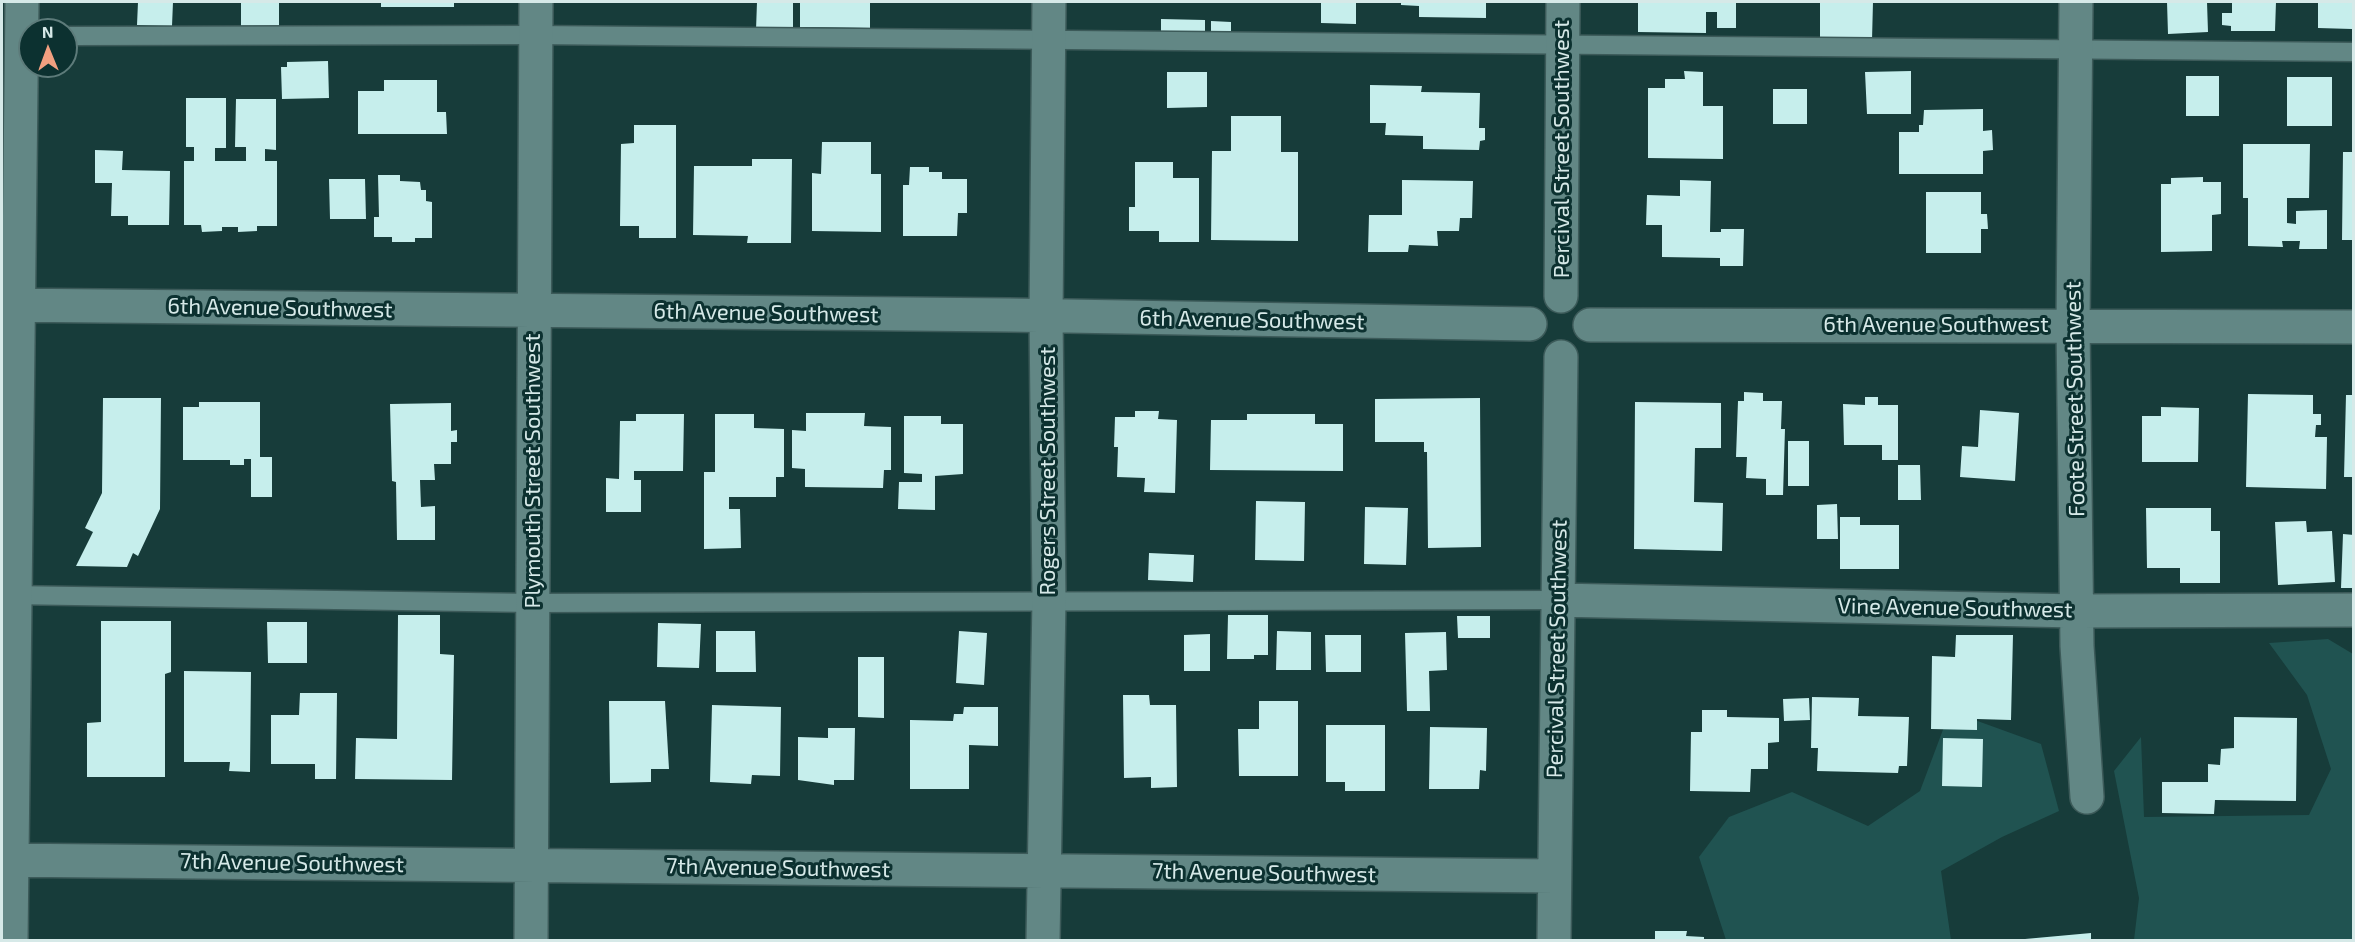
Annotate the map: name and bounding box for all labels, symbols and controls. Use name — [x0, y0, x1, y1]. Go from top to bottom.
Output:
north arrow — [18, 18, 78, 78]
street label: Percival Street Southwest — [1549, 20, 1575, 278]
text: N — [42, 22, 54, 41]
street label: Foote Street Southwest — [2060, 281, 2090, 517]
street label: 6th Avenue Southwest — [167, 293, 393, 323]
street label: 6th Avenue Southwest — [653, 298, 879, 328]
street label: 6th Avenue Southwest — [1139, 305, 1365, 335]
street label: 6th Avenue Southwest — [1823, 312, 2049, 338]
street label: Plymouth Street Southwest — [520, 333, 546, 609]
street label: Rogers Street Southwest — [1035, 347, 1061, 595]
street label: Percival Street Southwest — [1542, 520, 1572, 778]
street label: Vine Avenue Southwest — [1837, 593, 2073, 623]
street label: 7th Avenue Southwest — [180, 848, 404, 878]
street label: 7th Avenue Southwest — [666, 853, 890, 883]
street label: 7th Avenue Southwest — [1152, 858, 1376, 888]

